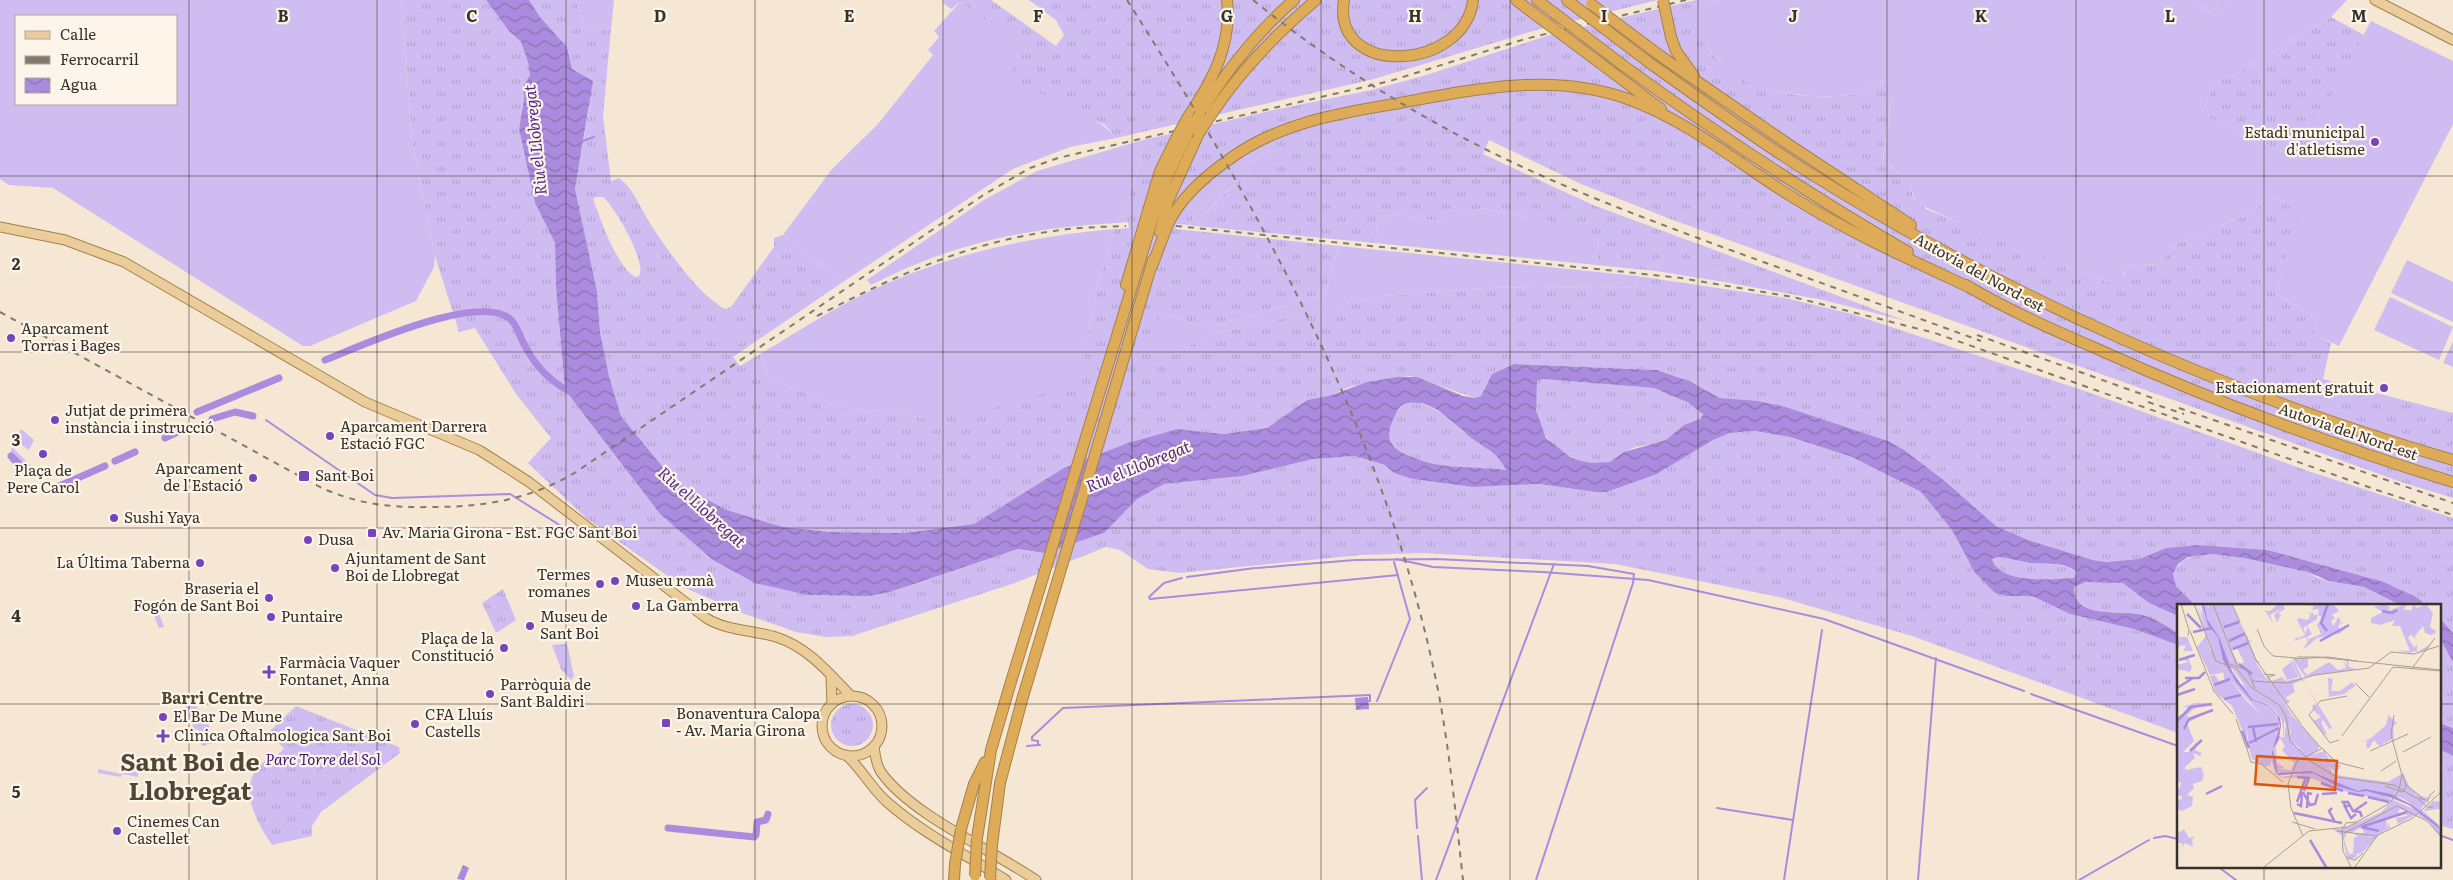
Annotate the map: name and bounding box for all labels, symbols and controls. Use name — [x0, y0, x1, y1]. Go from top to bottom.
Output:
text: B — [277, 3, 289, 27]
text: C — [466, 3, 478, 27]
text: D — [654, 3, 666, 27]
text: E — [844, 3, 855, 27]
text: F — [1033, 3, 1043, 27]
text: G — [1221, 3, 1233, 27]
text: H — [1408, 3, 1422, 27]
text: I — [1601, 3, 1607, 27]
text: J — [1788, 3, 1798, 27]
text: K — [1975, 3, 1988, 27]
text: L — [2165, 3, 2175, 27]
text: M — [2351, 3, 2367, 27]
legend — [15, 15, 178, 105]
text: Calle — [60, 22, 96, 45]
text: Ferrocarril — [60, 47, 139, 70]
text: Agua — [60, 72, 98, 95]
water label: Riu el Llobregat — [516, 83, 552, 197]
place label: Estadi municipal d'atletisme — [2244, 120, 2365, 160]
marker: Estadi municipal d'atletisme — [2369, 136, 2381, 148]
street label: Autovia del Nord-est — [1910, 226, 2049, 317]
text: 2 — [12, 251, 21, 275]
place label: Aparcament Torras i Bages — [21, 316, 120, 356]
marker: Aparcament Torras i Bages — [5, 332, 17, 344]
place label: Estacionament gratuit — [2215, 375, 2374, 398]
marker: Estacionament gratuit — [2378, 382, 2390, 394]
street label: Autovia del Nord-est — [2276, 396, 2421, 465]
place label: Jutjat de primera instància i instrucció — [65, 398, 214, 438]
marker: Jutjat de primera instància i instrucció — [49, 414, 61, 426]
place label: Aparcament Darrera Estació FGC — [340, 414, 488, 454]
text: 3 — [12, 427, 21, 451]
marker: Aparcament Darrera Estació FGC — [324, 430, 336, 442]
water label: Riu el Llobregat — [1082, 433, 1194, 497]
marker: Plaça de Pere Carol — [37, 448, 49, 460]
place label: Aparcament de l'Estació — [155, 456, 243, 496]
place label: Plaça de Pere Carol — [6, 458, 80, 498]
water label: Riu el Llobregat — [653, 460, 752, 553]
place label: Sant Boi — [315, 463, 374, 486]
marker: Sant Boi — [297, 469, 311, 483]
marker: Aparcament de l'Estació — [247, 472, 259, 484]
place label: Sushi Yaya — [124, 505, 201, 528]
marker: Sushi Yaya — [108, 512, 120, 524]
place label: Av. Maria Girona - Est. FGC Sant Boi — [382, 520, 637, 543]
place label: Dusa — [318, 527, 355, 550]
marker: Av. Maria Girona - Est. FGC Sant Boi — [366, 527, 378, 539]
marker: Dusa — [302, 534, 314, 546]
place label: Ajuntament de Sant Boi de Llobregat — [345, 546, 486, 586]
place label: La Última Taberna — [56, 550, 191, 573]
marker: La Última Taberna — [194, 557, 206, 569]
marker: Ajuntament de Sant Boi de Llobregat — [329, 562, 341, 574]
place label: Termes romanes — [528, 562, 590, 602]
place label: Museu romà — [625, 568, 715, 591]
marker: Museu romà — [609, 575, 621, 587]
place label: Braseria el Fogón de Sant Boi — [133, 576, 259, 616]
marker: Termes romanes — [594, 578, 606, 590]
marker: Braseria el Fogón de Sant Boi — [263, 592, 275, 604]
place label: La Gamberra — [646, 593, 740, 616]
marker: La Gamberra — [630, 600, 642, 612]
text: 4 — [11, 603, 21, 627]
place label: Puntaire — [281, 604, 343, 627]
place label: Museu de Sant Boi — [540, 604, 608, 644]
inset map — [2177, 604, 2440, 868]
marker: Puntaire — [265, 611, 277, 623]
marker: Museu de Sant Boi — [524, 620, 536, 632]
place label: Plaça de la Constitució — [411, 626, 495, 666]
marker: Plaça de la Constitució — [498, 642, 510, 654]
place label: Farmàcia Vaquer Fontanet, Anna — [279, 650, 400, 690]
marker: Farmàcia Vaquer Fontanet, Anna — [263, 666, 275, 678]
place label: Parròquia de Sant Baldiri — [500, 672, 591, 712]
district label: Barri Centre — [161, 685, 263, 709]
marker: Parròquia de Sant Baldiri — [484, 688, 496, 700]
place label: Bonaventura Calopa - Av. Maria Girona — [676, 701, 821, 741]
place label: CFA Lluís Castells — [425, 702, 493, 742]
place label: El Bar De Mune — [173, 704, 282, 727]
marker: El Bar De Mune — [157, 711, 169, 723]
marker: Bonaventura Calopa - Av. Maria Girona — [660, 717, 672, 729]
marker: CFA Lluís Castells — [409, 718, 421, 730]
place label: Clinica Oftalmologica Sant Boi — [174, 723, 391, 746]
marker: Clinica Oftalmologica Sant Boi — [156, 729, 170, 743]
district label: Sant Boi de Llobregat — [120, 742, 260, 808]
park label: Parc Torre del Sol — [265, 747, 381, 770]
text: 5 — [12, 779, 21, 803]
place label: Cinemes Can Castellet — [127, 809, 220, 849]
marker: Cinemes Can Castellet — [111, 825, 123, 837]

